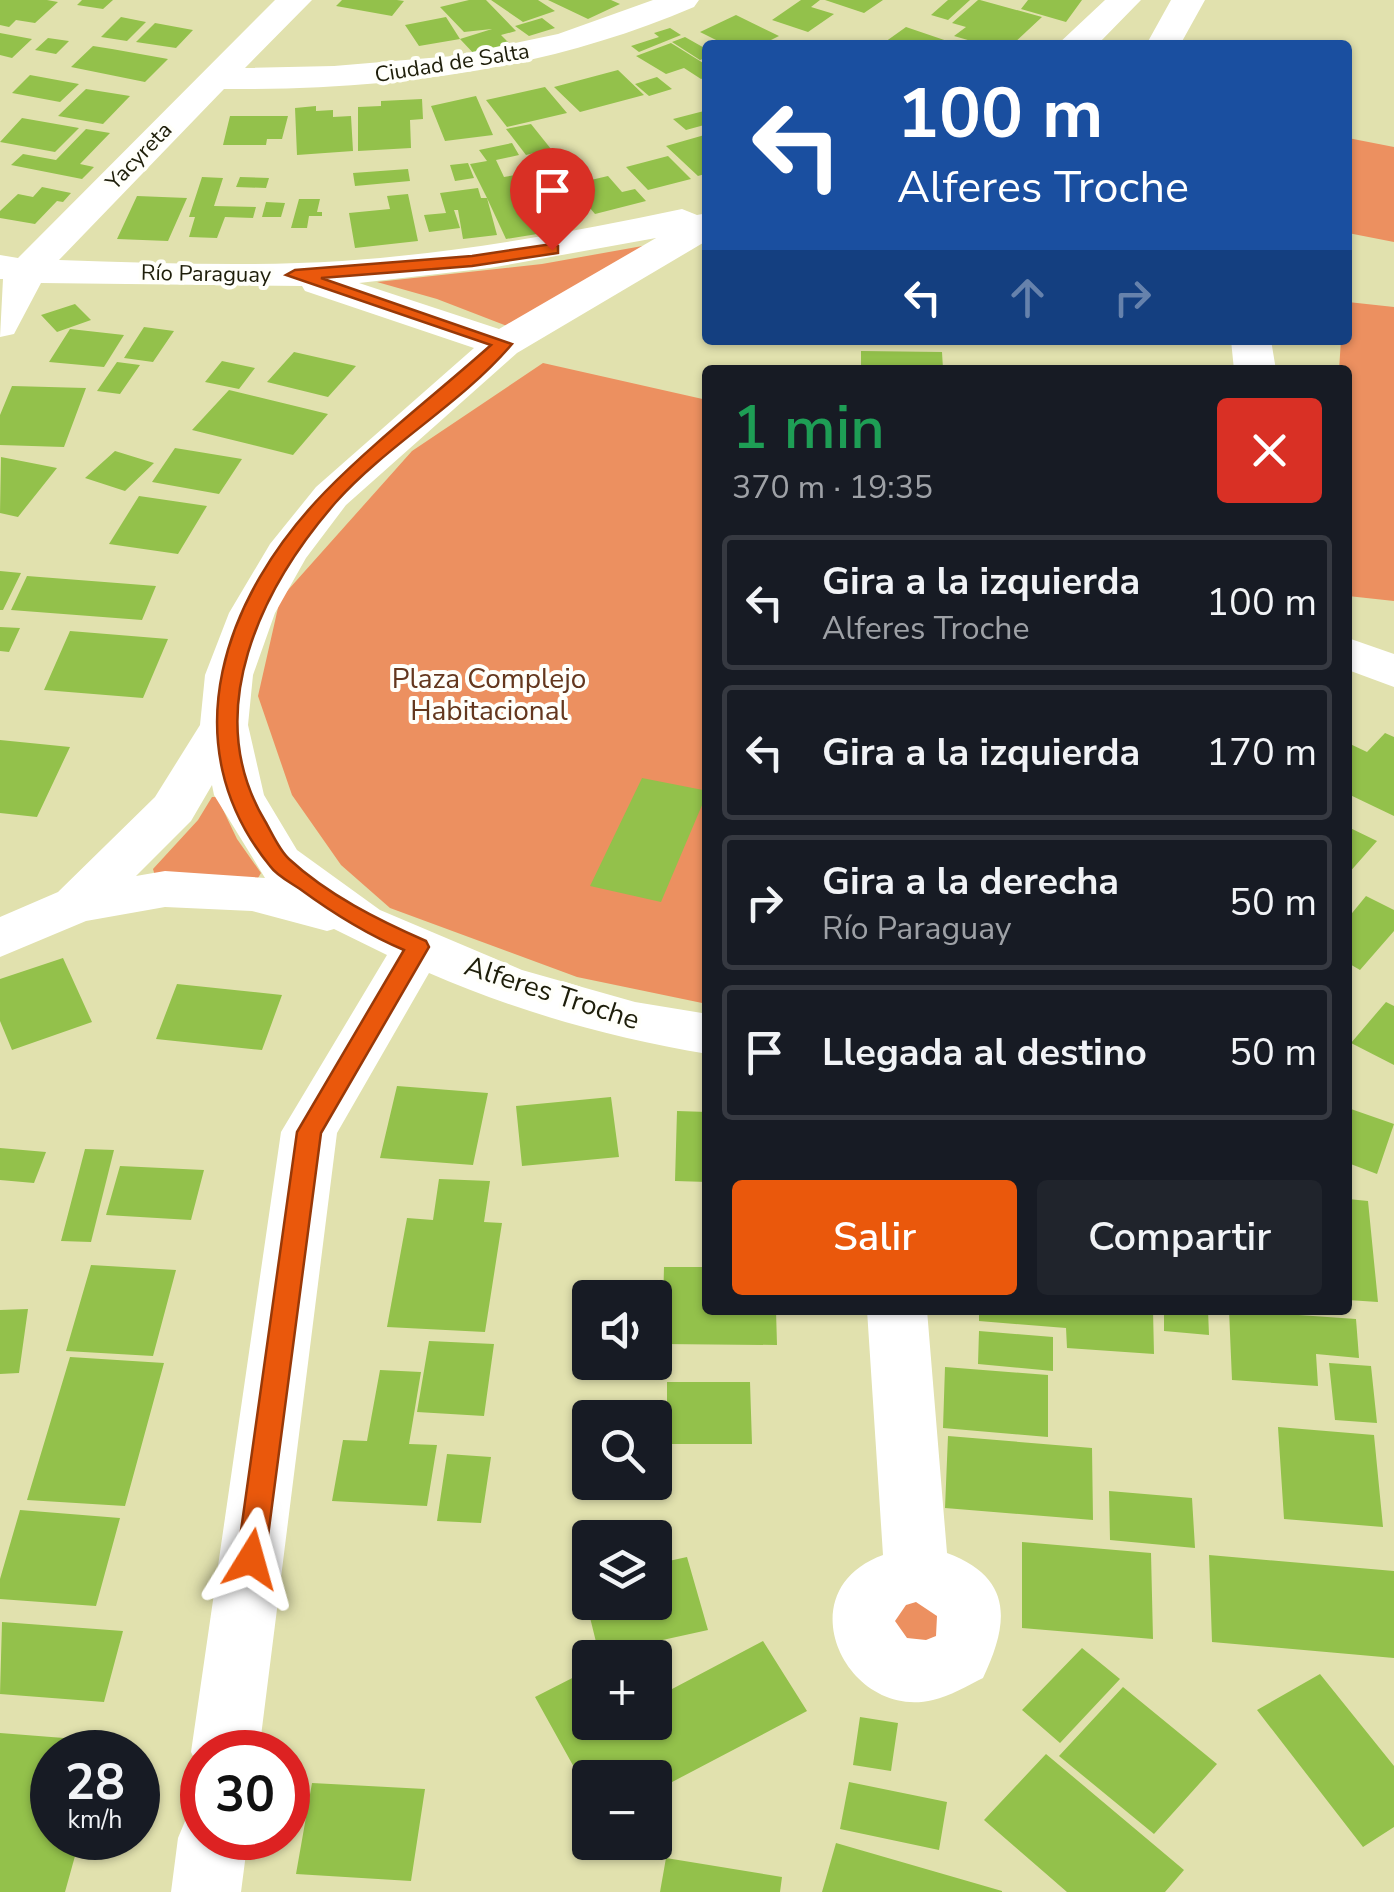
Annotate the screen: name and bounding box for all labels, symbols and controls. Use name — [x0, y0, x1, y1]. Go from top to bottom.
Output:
street label: Ciudad de Salta — [372, 36, 532, 90]
text: 100 m — [897, 66, 1103, 162]
icon: left — [732, 80, 862, 210]
street label: Yacyreta — [99, 116, 179, 197]
pin — [510, 148, 595, 251]
text: Alferes Troche — [897, 157, 1189, 218]
icon: arrive — [525, 163, 580, 218]
street label: Río Paraguay — [141, 258, 272, 290]
icon: left — [895, 270, 950, 325]
icon: ahead — [1000, 270, 1055, 325]
icon: right — [1105, 270, 1160, 325]
text: 1 min — [732, 387, 885, 469]
button: close — [1217, 398, 1322, 503]
text: 370 m · 19:35 — [732, 466, 933, 509]
text: Gira a la izquierda — [822, 556, 1140, 607]
icon: left — [737, 575, 792, 630]
text: 100 m — [1206, 577, 1317, 628]
text: Alferes Troche — [822, 607, 1030, 650]
park label: Plaza Complejo Habitacional — [392, 660, 586, 730]
icon: left — [737, 725, 792, 780]
text: Gira a la izquierda — [822, 727, 1140, 778]
text: 170 m — [1206, 727, 1317, 778]
text: Gira a la derecha — [822, 856, 1119, 907]
icon: right — [737, 875, 792, 930]
text: 50 m — [1229, 877, 1317, 928]
text: Río Paraguay — [822, 907, 1012, 950]
street label: Alferes Troche — [460, 947, 644, 1039]
icon: arrive — [737, 1025, 792, 1080]
text: Llegada al destino — [822, 1027, 1147, 1078]
text: 50 m — [1229, 1027, 1317, 1078]
button: Salir — [732, 1180, 1017, 1295]
button: Compartir — [1037, 1180, 1322, 1295]
map controls — [572, 1280, 672, 1860]
button: sound — [572, 1280, 672, 1380]
button: search — [572, 1400, 672, 1500]
position arrow — [199, 1507, 303, 1611]
button: layers — [572, 1520, 672, 1620]
button: + — [572, 1640, 672, 1740]
speed limit sign: 30 — [180, 1730, 310, 1860]
text: 28 — [65, 1748, 125, 1817]
button: − — [572, 1760, 672, 1860]
text: km/h — [67, 1803, 123, 1837]

